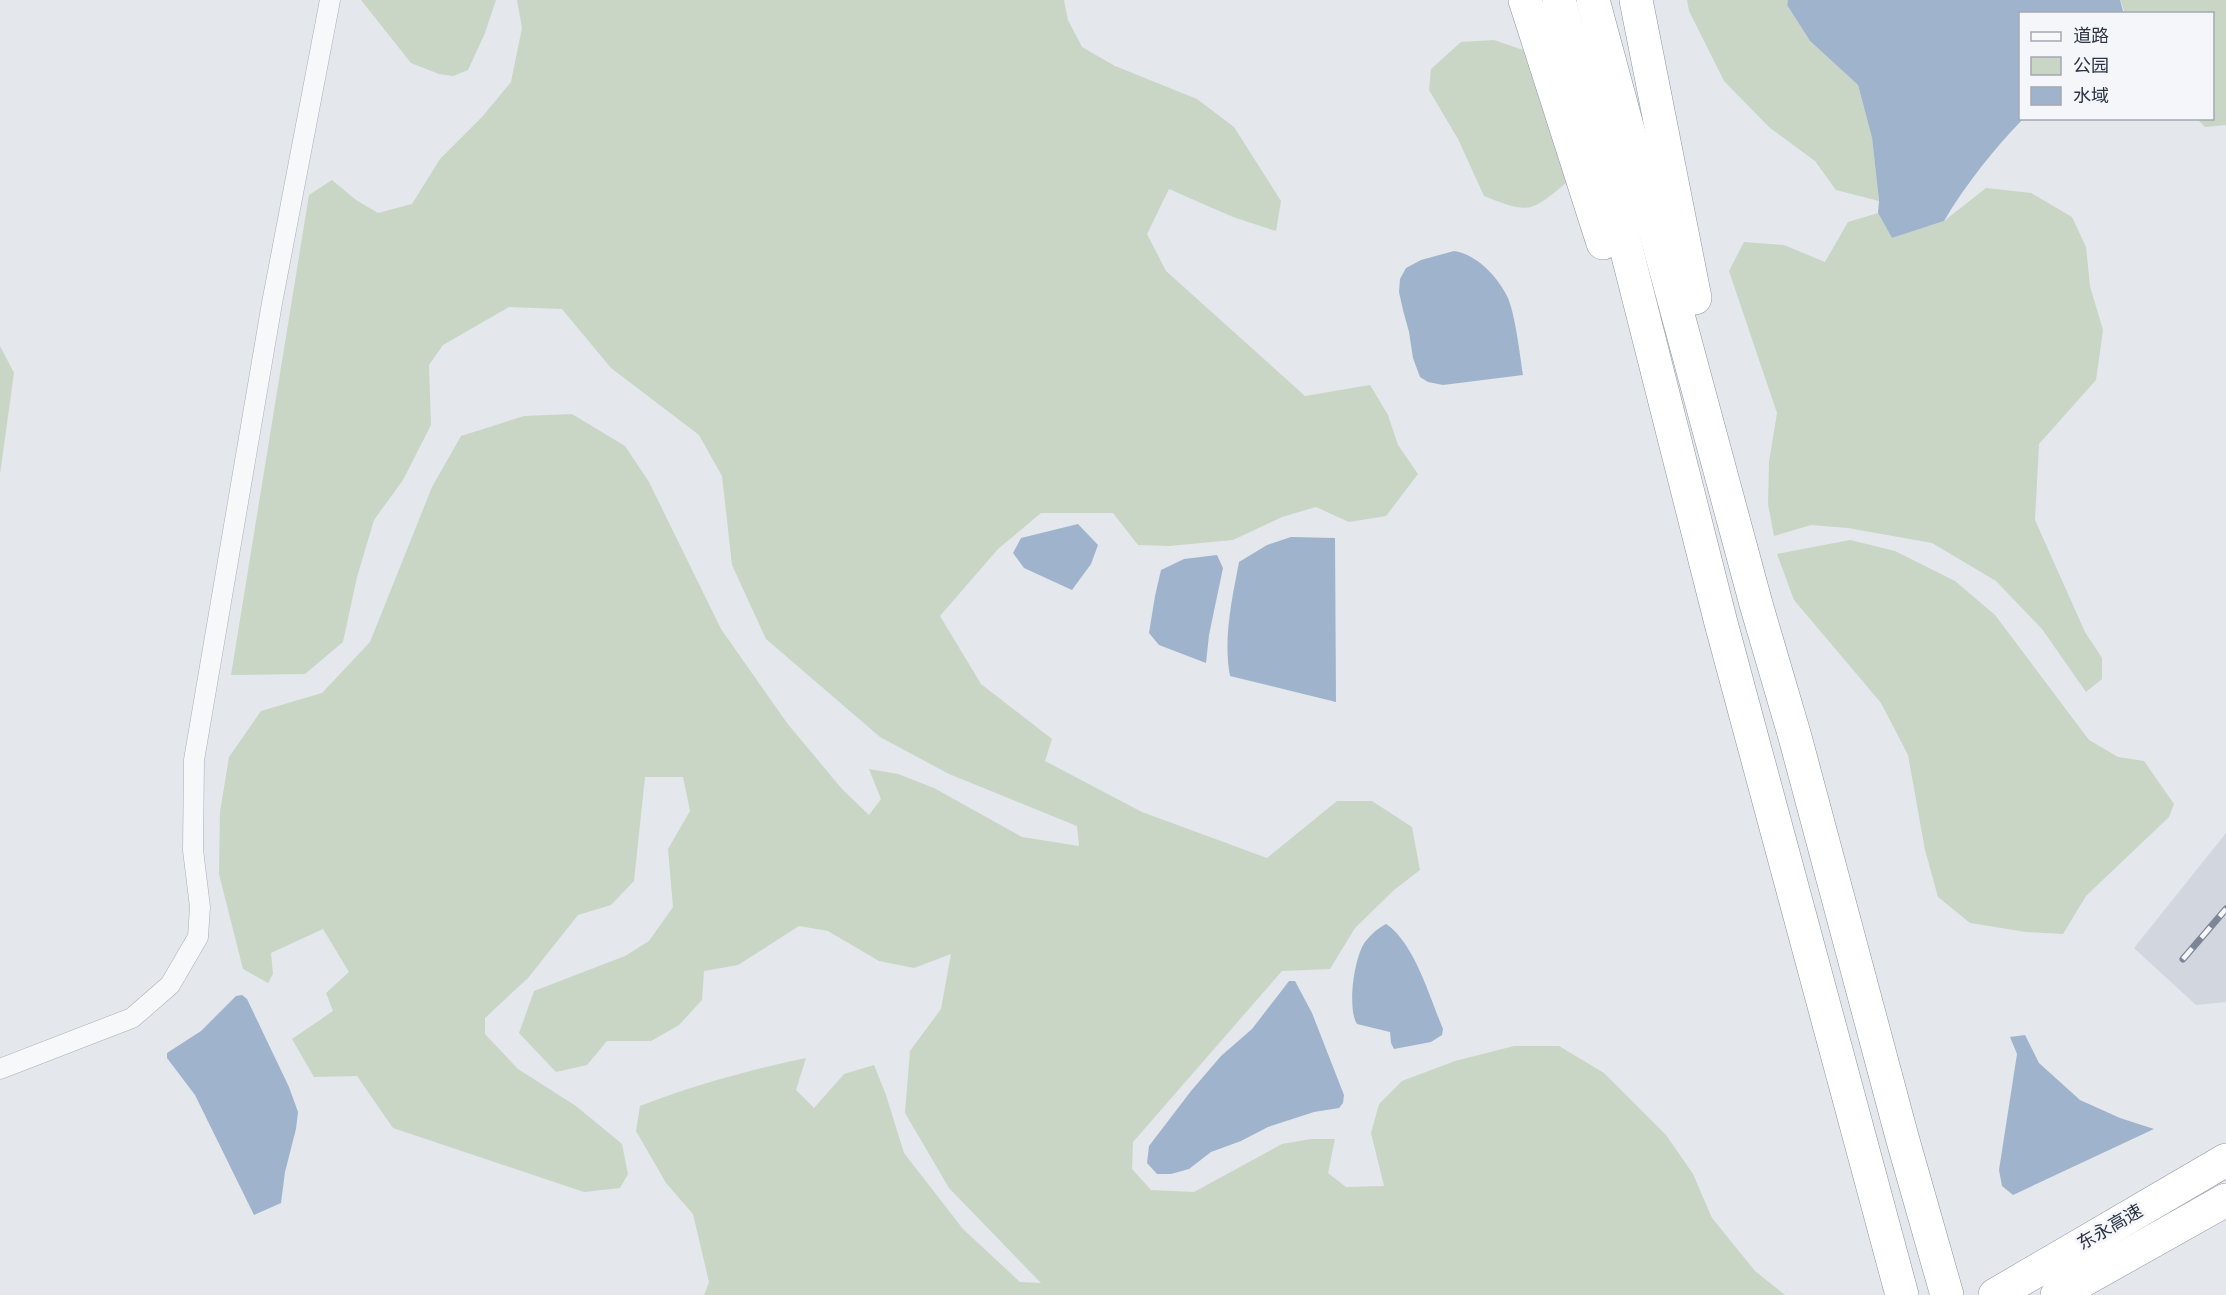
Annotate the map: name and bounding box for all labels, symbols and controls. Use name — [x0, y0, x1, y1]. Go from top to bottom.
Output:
legend — [2019, 12, 2214, 120]
text: 道路 — [2073, 26, 2109, 46]
text: 公园 — [2073, 56, 2109, 76]
text: 水域 — [2073, 86, 2109, 106]
street label: 东永高速 — [2074, 1200, 2146, 1254]

